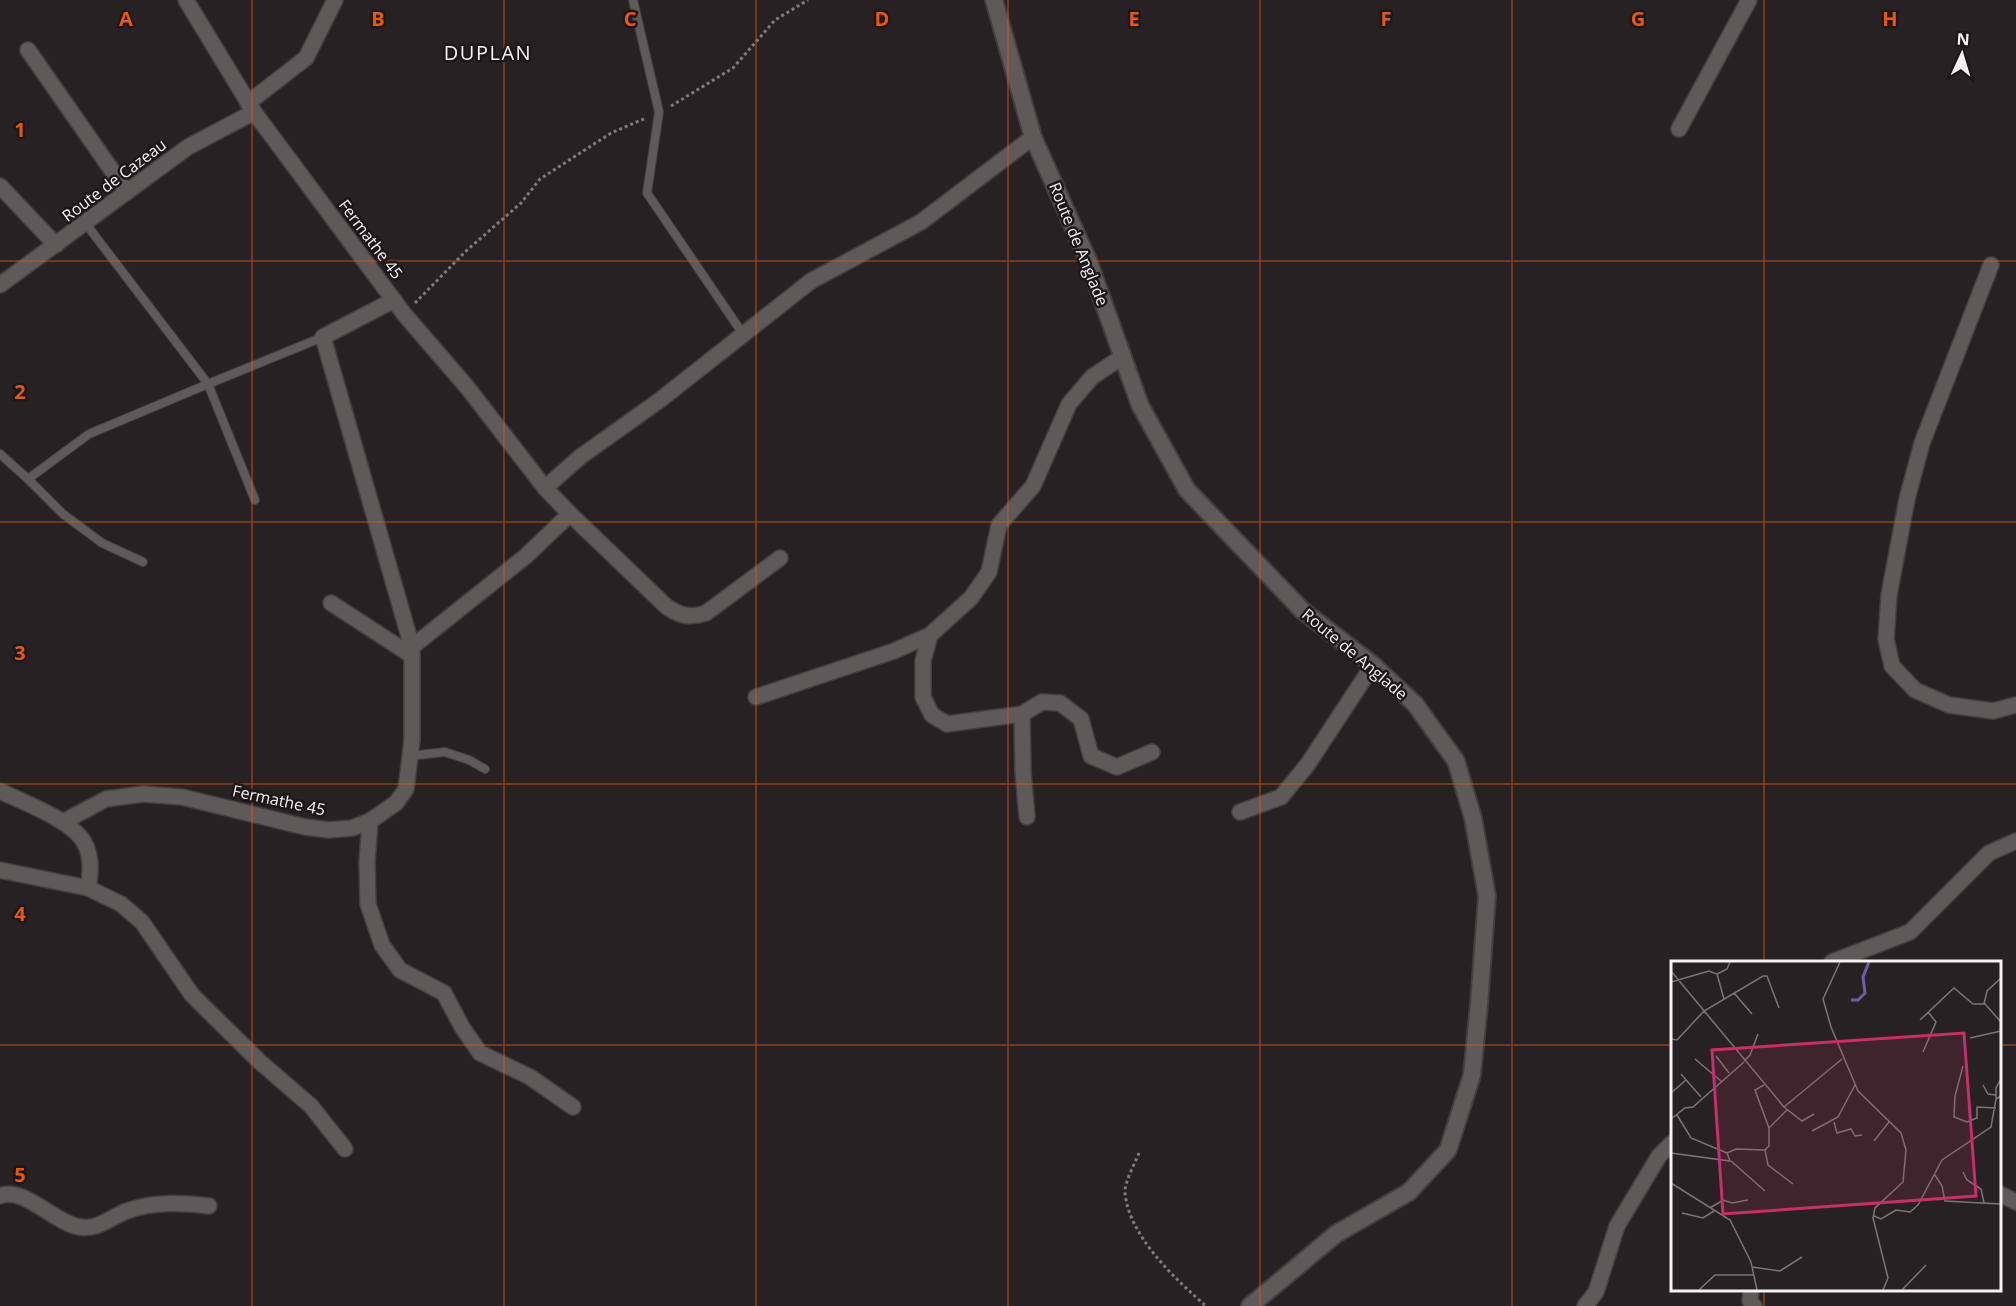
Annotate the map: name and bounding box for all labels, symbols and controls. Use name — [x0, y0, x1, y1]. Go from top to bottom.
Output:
text: A — [119, 5, 133, 32]
text: B — [371, 5, 385, 32]
text: C — [624, 5, 637, 32]
text: D — [875, 5, 889, 32]
text: E — [1128, 5, 1140, 32]
text: F — [1381, 5, 1391, 32]
text: G — [1631, 5, 1645, 32]
text: H — [1882, 5, 1898, 32]
north arrow — [1932, 24, 1992, 84]
text: N — [1956, 28, 1970, 50]
district label: DUPLAN — [444, 39, 532, 66]
text: 1 — [14, 116, 26, 143]
street label: Route de Cazeau — [57, 134, 171, 226]
street label: Route de Anglade — [1044, 179, 1114, 309]
street label: Fermathe 45 — [334, 195, 408, 283]
text: 2 — [14, 378, 26, 405]
street label: Route de Anglade — [1298, 603, 1412, 705]
text: 3 — [14, 639, 26, 666]
street label: Fermathe 45 — [231, 779, 327, 821]
text: 4 — [14, 900, 26, 927]
inset map — [1671, 961, 2001, 1291]
text: 5 — [14, 1161, 26, 1188]

